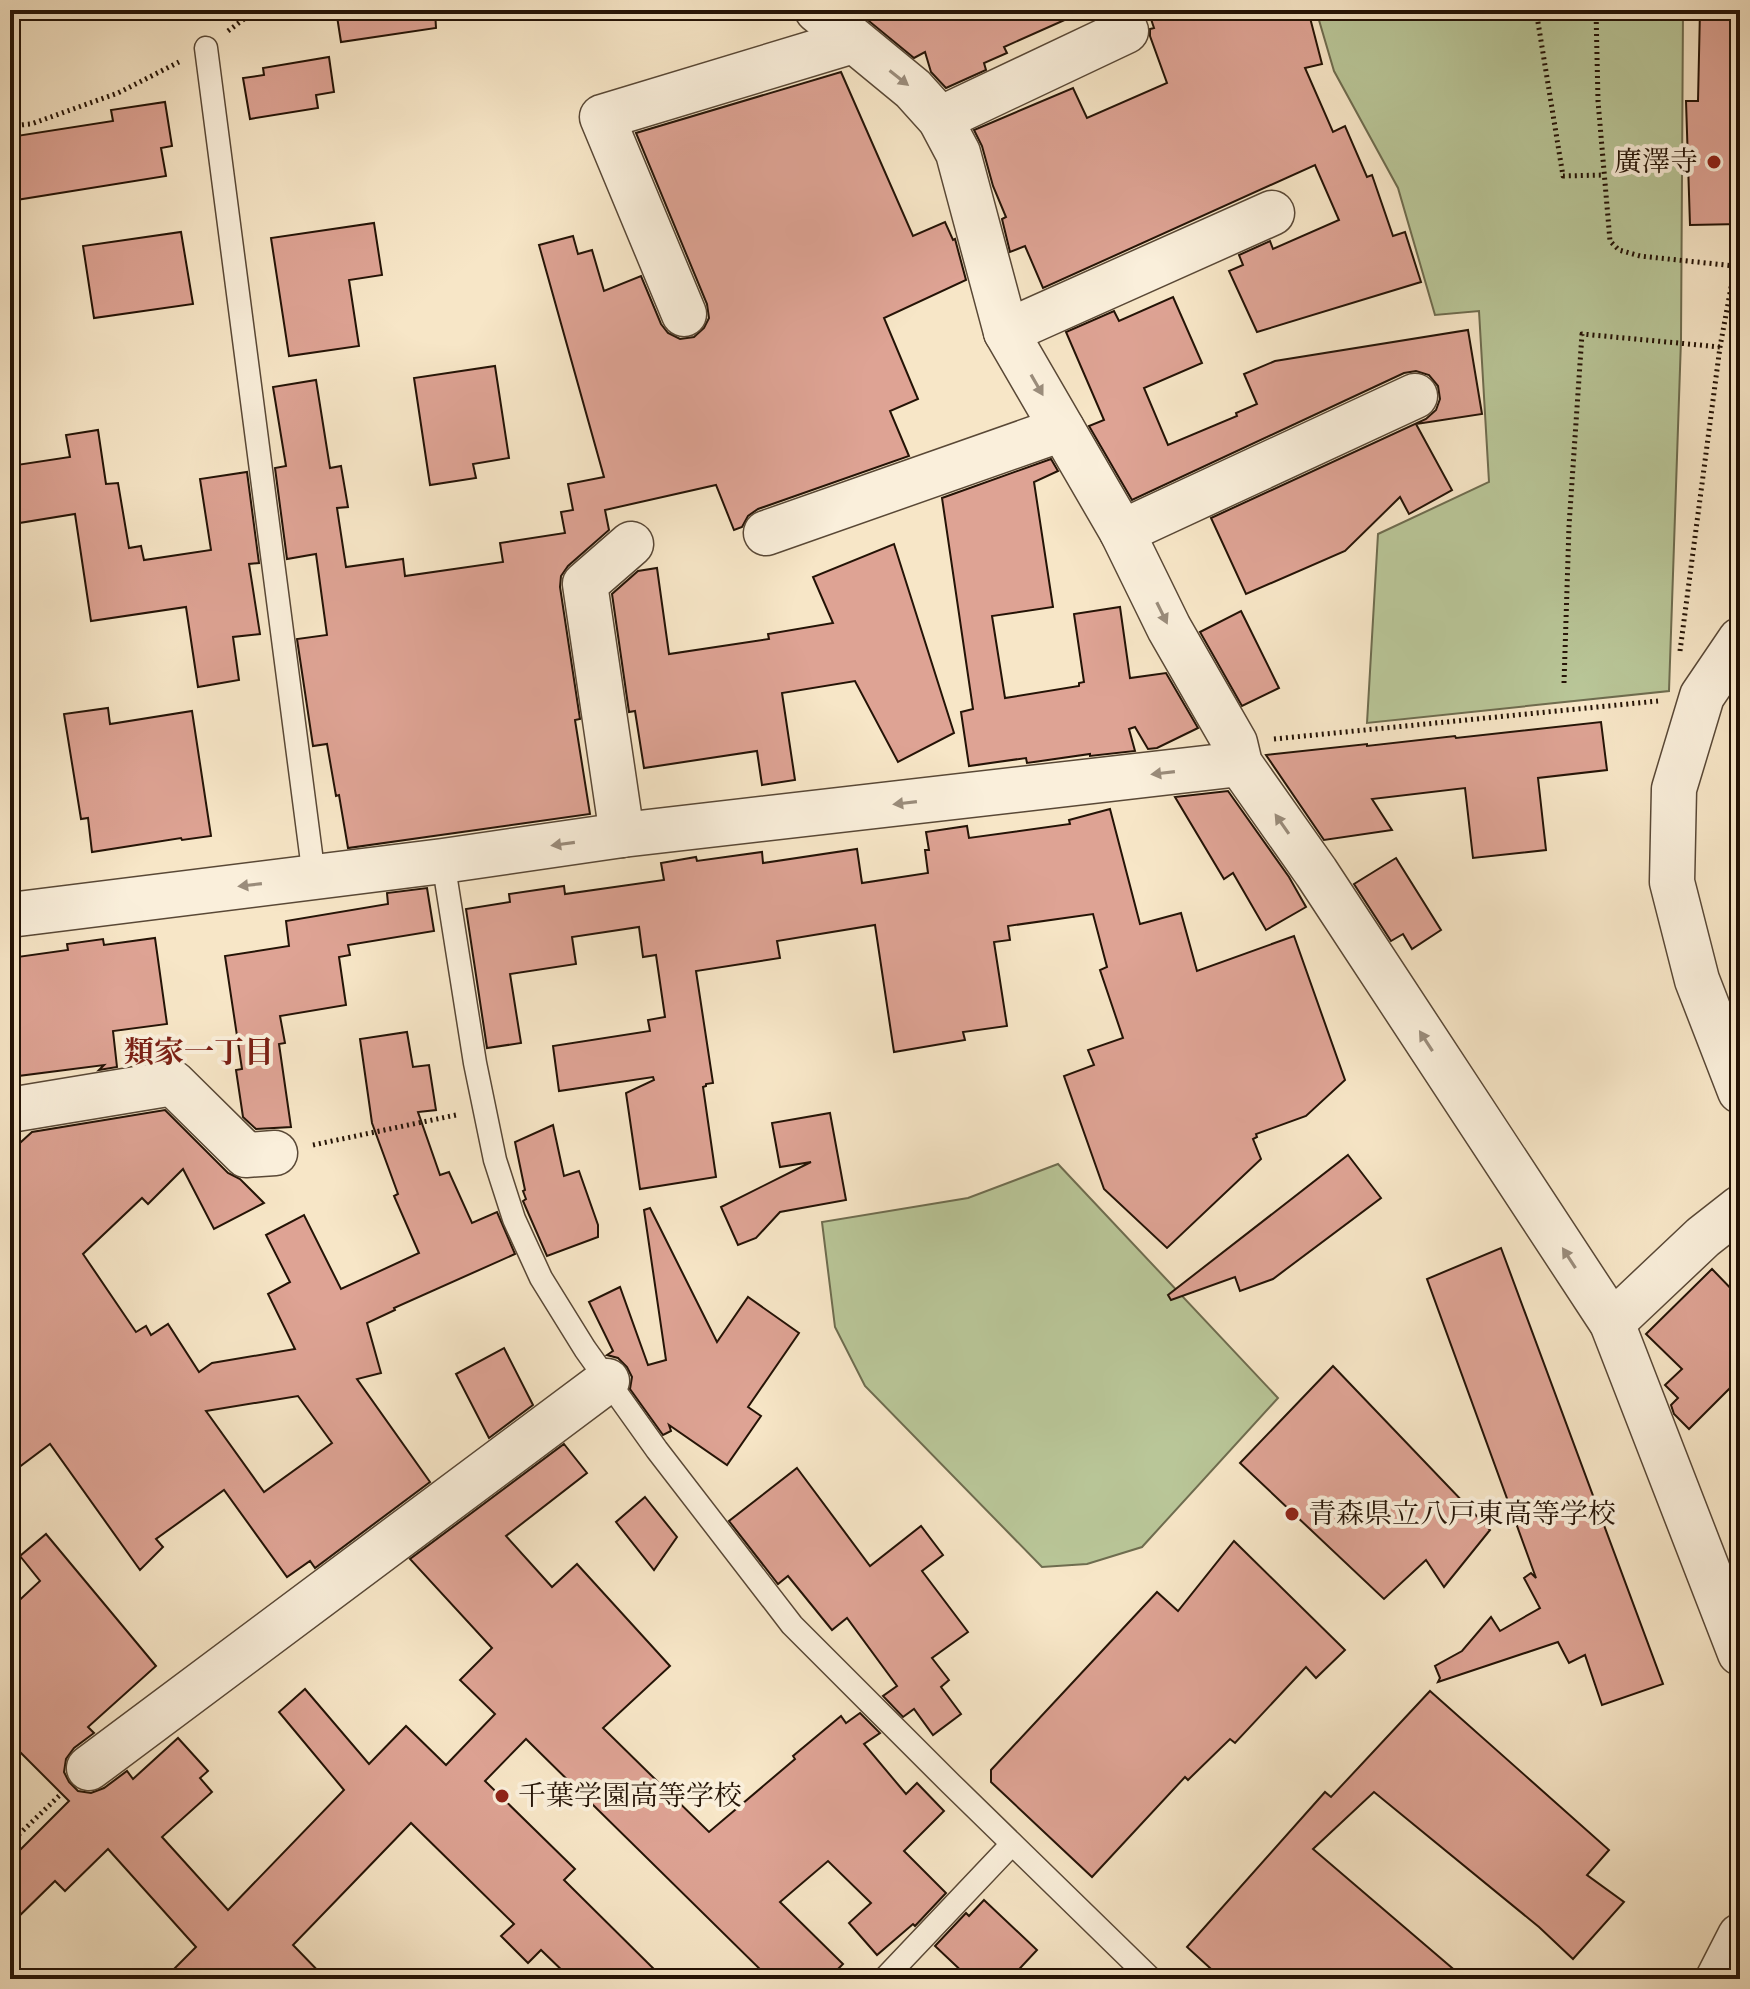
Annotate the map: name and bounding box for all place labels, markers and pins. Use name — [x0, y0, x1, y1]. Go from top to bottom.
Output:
place label: 廣澤寺 — [1614, 143, 1698, 181]
marker: 廣澤寺 — [1705, 153, 1723, 171]
place label: 青森県立八戸東高等学校 — [1308, 1495, 1616, 1533]
marker: 青森県立八戸東高等学校 — [1283, 1505, 1301, 1523]
place label: 千葉学園高等学校 — [518, 1777, 742, 1815]
marker: 千葉学園高等学校 — [493, 1787, 511, 1805]

